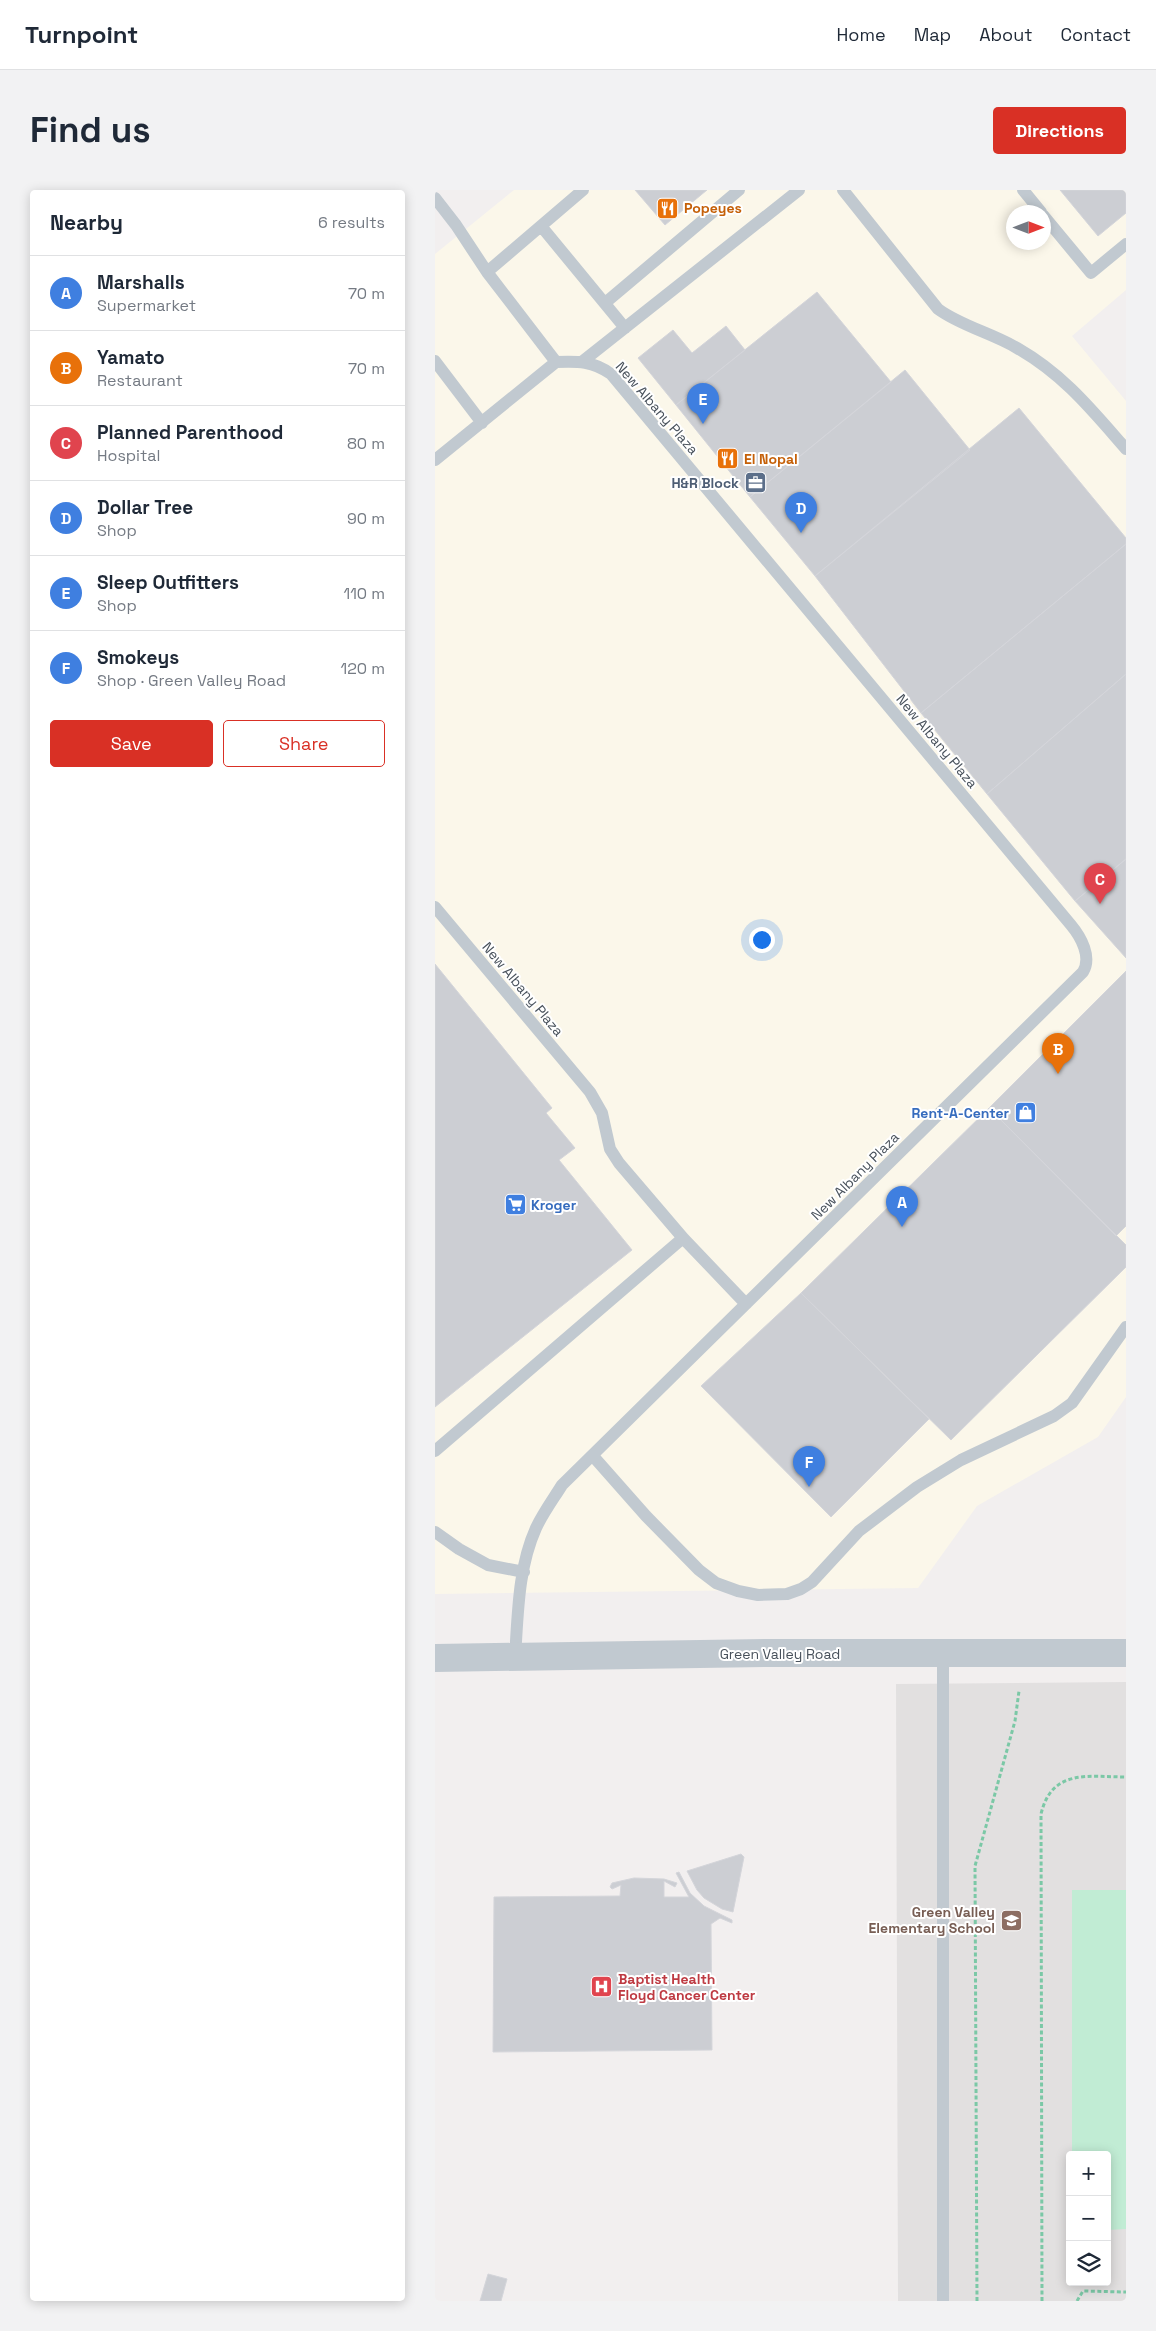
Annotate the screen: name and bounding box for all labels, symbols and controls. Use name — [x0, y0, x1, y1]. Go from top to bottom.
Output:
text: Turnpoint — [25, 19, 138, 50]
text: Home — [837, 23, 886, 46]
text: Map — [914, 23, 951, 46]
text: About — [979, 23, 1033, 46]
text: Contact — [1061, 23, 1131, 46]
button: Directions — [993, 107, 1126, 154]
text: Find us — [30, 108, 151, 152]
restaurant icon: Popeyes — [656, 196, 680, 220]
place label: Popeyes — [684, 199, 742, 217]
north arrow — [1006, 205, 1051, 250]
text: Nearby — [50, 209, 123, 236]
text: 6 results — [318, 212, 385, 233]
text: Marshalls — [97, 270, 185, 295]
text: A — [61, 283, 71, 304]
text: 70 m — [348, 283, 385, 304]
text: Supermarket — [97, 295, 196, 316]
text: Yamato — [97, 345, 165, 370]
text: B — [61, 358, 71, 379]
text: 70 m — [348, 358, 385, 379]
street label: New Albany Plaza — [612, 358, 702, 458]
text: Restaurant — [97, 370, 183, 391]
pin: E — [687, 383, 719, 424]
text: Planned Parenthood — [97, 420, 283, 445]
text: C — [61, 433, 71, 454]
text: 80 m — [347, 433, 385, 454]
text: Hospital — [97, 445, 160, 466]
restaurant icon: El Nopal — [716, 447, 740, 471]
place label: El Nopal — [744, 450, 798, 468]
office icon: H&R Block — [743, 471, 767, 495]
place label: H&R Block — [671, 474, 739, 492]
pin: D — [785, 492, 817, 533]
text: Dollar Tree — [97, 495, 193, 520]
text: D — [61, 508, 71, 529]
text: 90 m — [347, 508, 385, 529]
text: Shop — [97, 520, 137, 541]
text: Sleep Outfitters — [97, 570, 239, 595]
text: E — [62, 583, 70, 604]
text: 110 m — [343, 583, 385, 604]
text: Shop — [97, 595, 137, 616]
text: Smokeys — [97, 645, 179, 670]
text: F — [62, 658, 70, 679]
text: 120 m — [341, 658, 385, 679]
text: Shop · Green Valley Road — [97, 670, 286, 691]
street label: New Albany Plaza — [892, 690, 982, 792]
button: Save — [50, 720, 213, 767]
button: Share — [223, 720, 385, 767]
pin: C — [1084, 863, 1116, 904]
your location — [749, 927, 775, 953]
street label: New Albany Plaza — [478, 938, 568, 1040]
pin: B — [1042, 1033, 1074, 1074]
shop icon: Rent-A-Center — [1013, 1101, 1037, 1125]
place label: Rent-A-Center — [912, 1104, 1009, 1122]
street label: New Albany Plaza — [808, 1129, 902, 1223]
pin: A — [886, 1186, 918, 1227]
supermarket icon: Kroger — [503, 1193, 527, 1217]
place label: Kroger — [531, 1196, 577, 1214]
pin: F — [793, 1446, 825, 1487]
street label: Green Valley Road — [720, 1645, 840, 1663]
place label: Green Valley Elementary School — [869, 1903, 995, 1937]
school or university icon: Green Valley Elementary School — [999, 1908, 1023, 1932]
place label: Baptist Health Floyd Cancer Center — [618, 1970, 756, 2004]
hospital icon: Baptist Health Floyd Cancer Center — [590, 1975, 614, 1999]
map controls — [1066, 2151, 1111, 2286]
button: + — [1066, 2151, 1111, 2196]
button: − — [1066, 2196, 1111, 2241]
button: layers — [1066, 2241, 1111, 2286]

